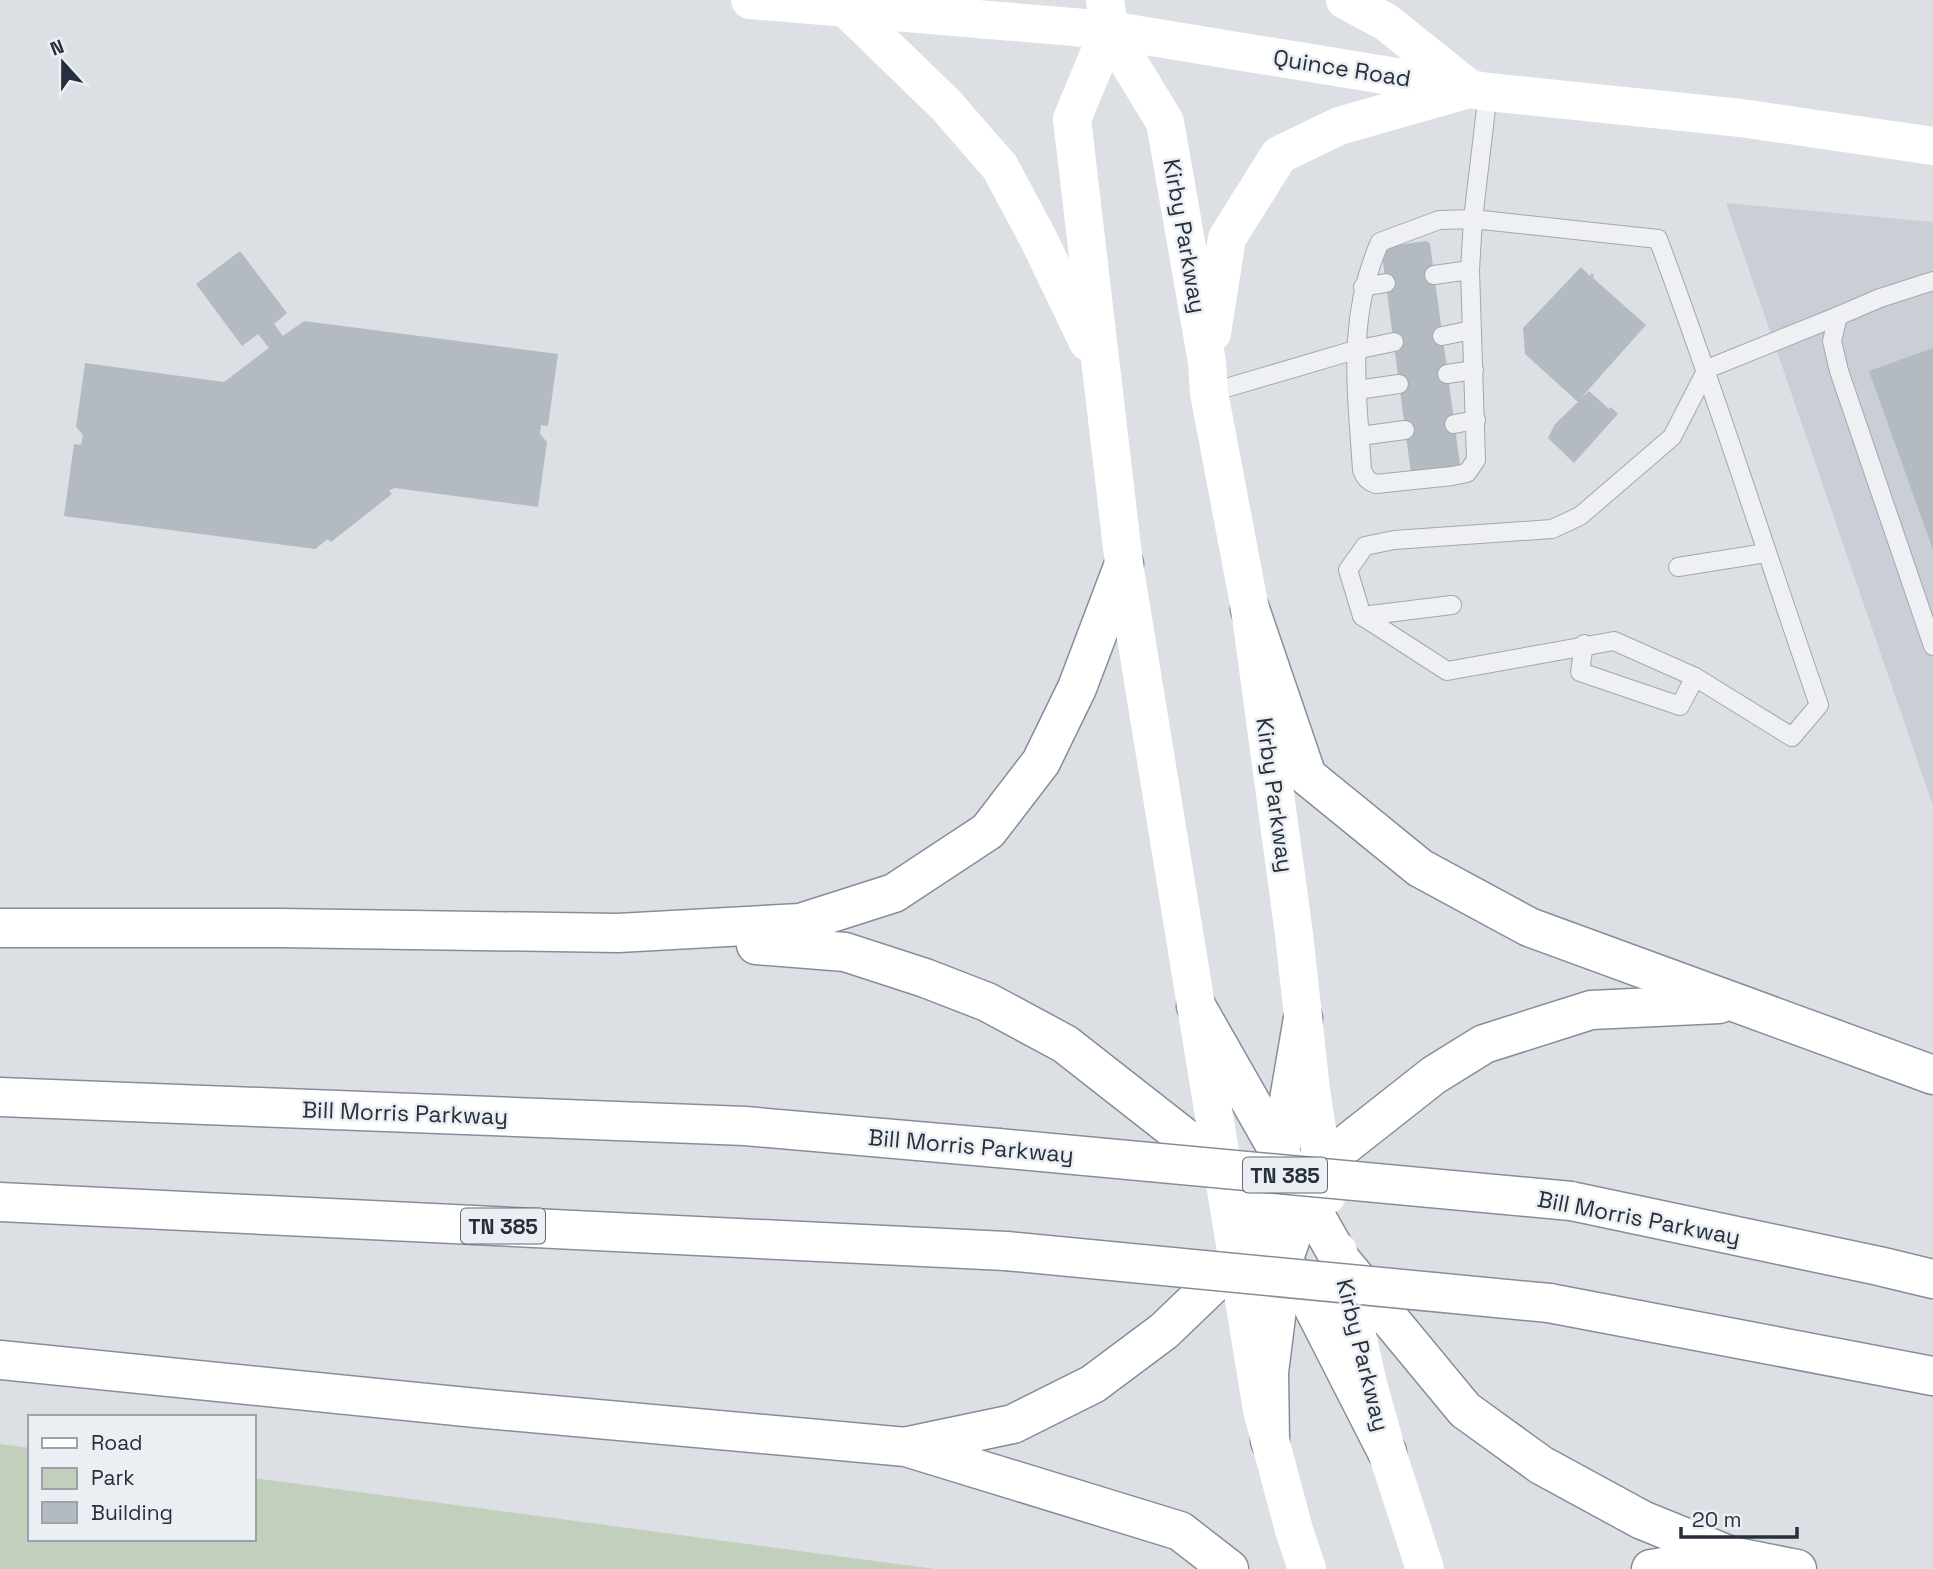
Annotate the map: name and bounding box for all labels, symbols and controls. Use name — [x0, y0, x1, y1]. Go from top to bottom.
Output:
north arrow — [28, 28, 98, 98]
text: N — [47, 34, 68, 62]
street label: Quince Road — [1271, 42, 1413, 94]
street label: Kirby Parkway — [1157, 156, 1213, 316]
street label: Kirby Parkway — [1249, 716, 1301, 874]
street label: Bill Morris Parkway — [301, 1094, 509, 1132]
street label: Bill Morris Parkway — [867, 1122, 1075, 1170]
road number: TN 385 — [1243, 1158, 1327, 1192]
street label: Bill Morris Parkway — [1535, 1184, 1743, 1252]
road number: TN 385 — [461, 1208, 545, 1244]
street label: Kirby Parkway — [1330, 1276, 1396, 1434]
legend — [28, 1415, 256, 1541]
text: Road — [91, 1429, 143, 1456]
text: Park — [91, 1464, 135, 1491]
scale bar — [1681, 1496, 1797, 1540]
text: Building — [91, 1499, 173, 1526]
text: 20 m — [1692, 1506, 1742, 1533]

